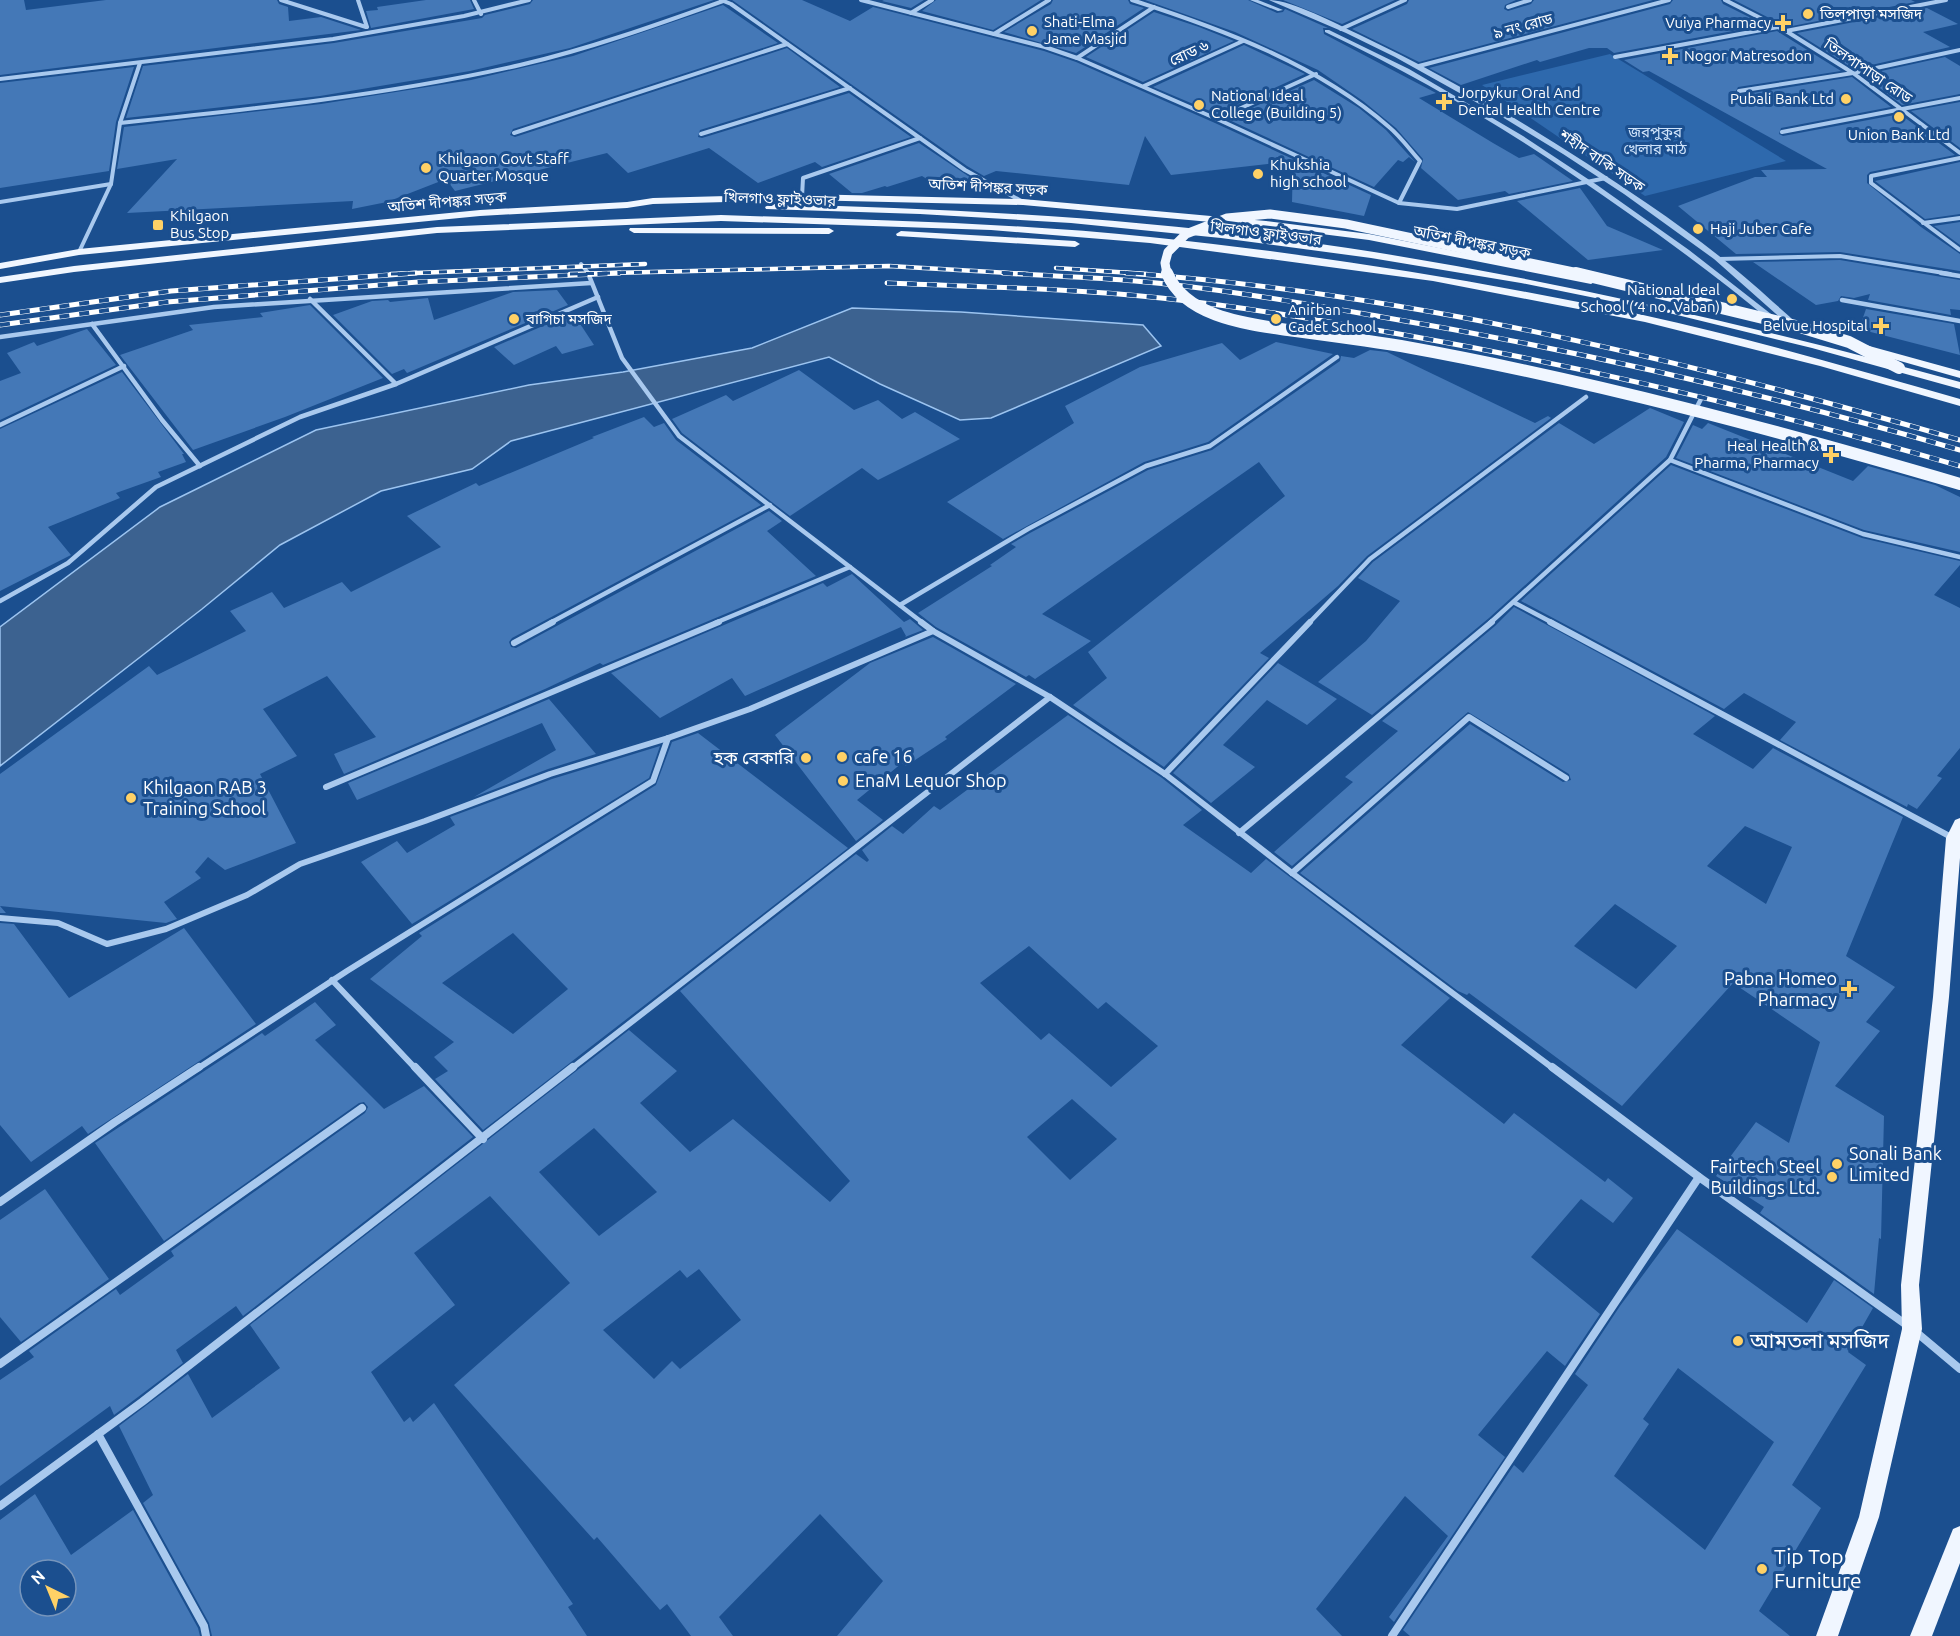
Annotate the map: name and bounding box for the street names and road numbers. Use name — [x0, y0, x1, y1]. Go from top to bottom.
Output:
street label: ৯ নং রোড — [1492, 9, 1555, 42]
street label: তিলপাপাড়া রোড — [1820, 34, 1916, 106]
street label: রোড ৬ — [1166, 36, 1211, 69]
street label: শহীদ বাকি সড়ক — [1556, 125, 1649, 196]
street label: অতিশ দীপঙ্কর সড়ক — [927, 175, 1049, 198]
street label: অতিশ দীপঙ্কর সড়ক — [386, 188, 508, 215]
street label: খিলগাও ফ্লাইওভার — [723, 188, 837, 209]
street label: খিলগাও ফ্লাইওভার — [1208, 217, 1324, 248]
street label: অতিশ দীপঙ্কর সড়ক — [1411, 222, 1533, 261]

